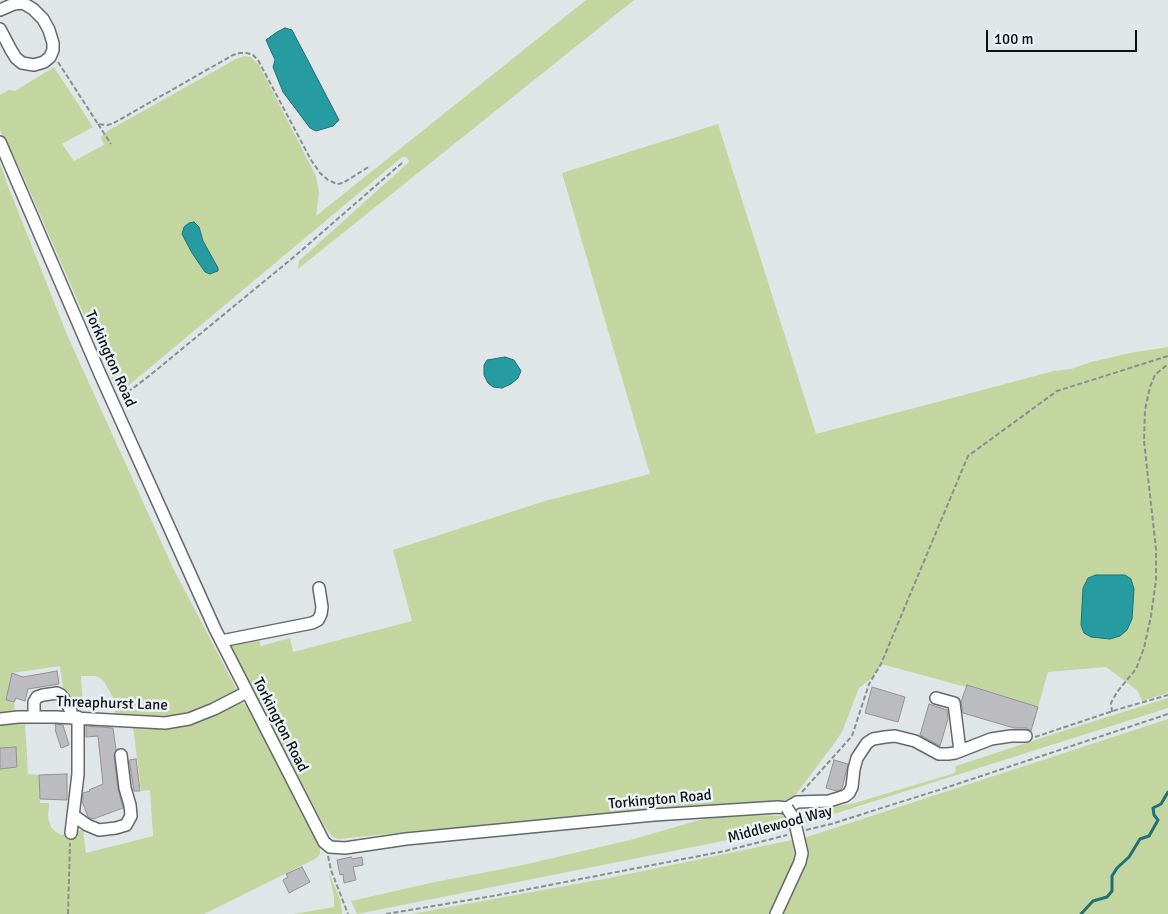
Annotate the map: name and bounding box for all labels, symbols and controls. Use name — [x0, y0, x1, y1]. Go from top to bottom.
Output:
scale bar — [988, 20, 1139, 52]
text: 100 m — [994, 30, 1034, 48]
street label: Torkington Road — [81, 308, 139, 410]
street label: Torkington Road — [248, 675, 312, 775]
street label: Threaphurst Lane — [56, 693, 168, 715]
street label: Torkington Road — [608, 787, 712, 813]
street label: Middlewood Way — [726, 802, 834, 848]

